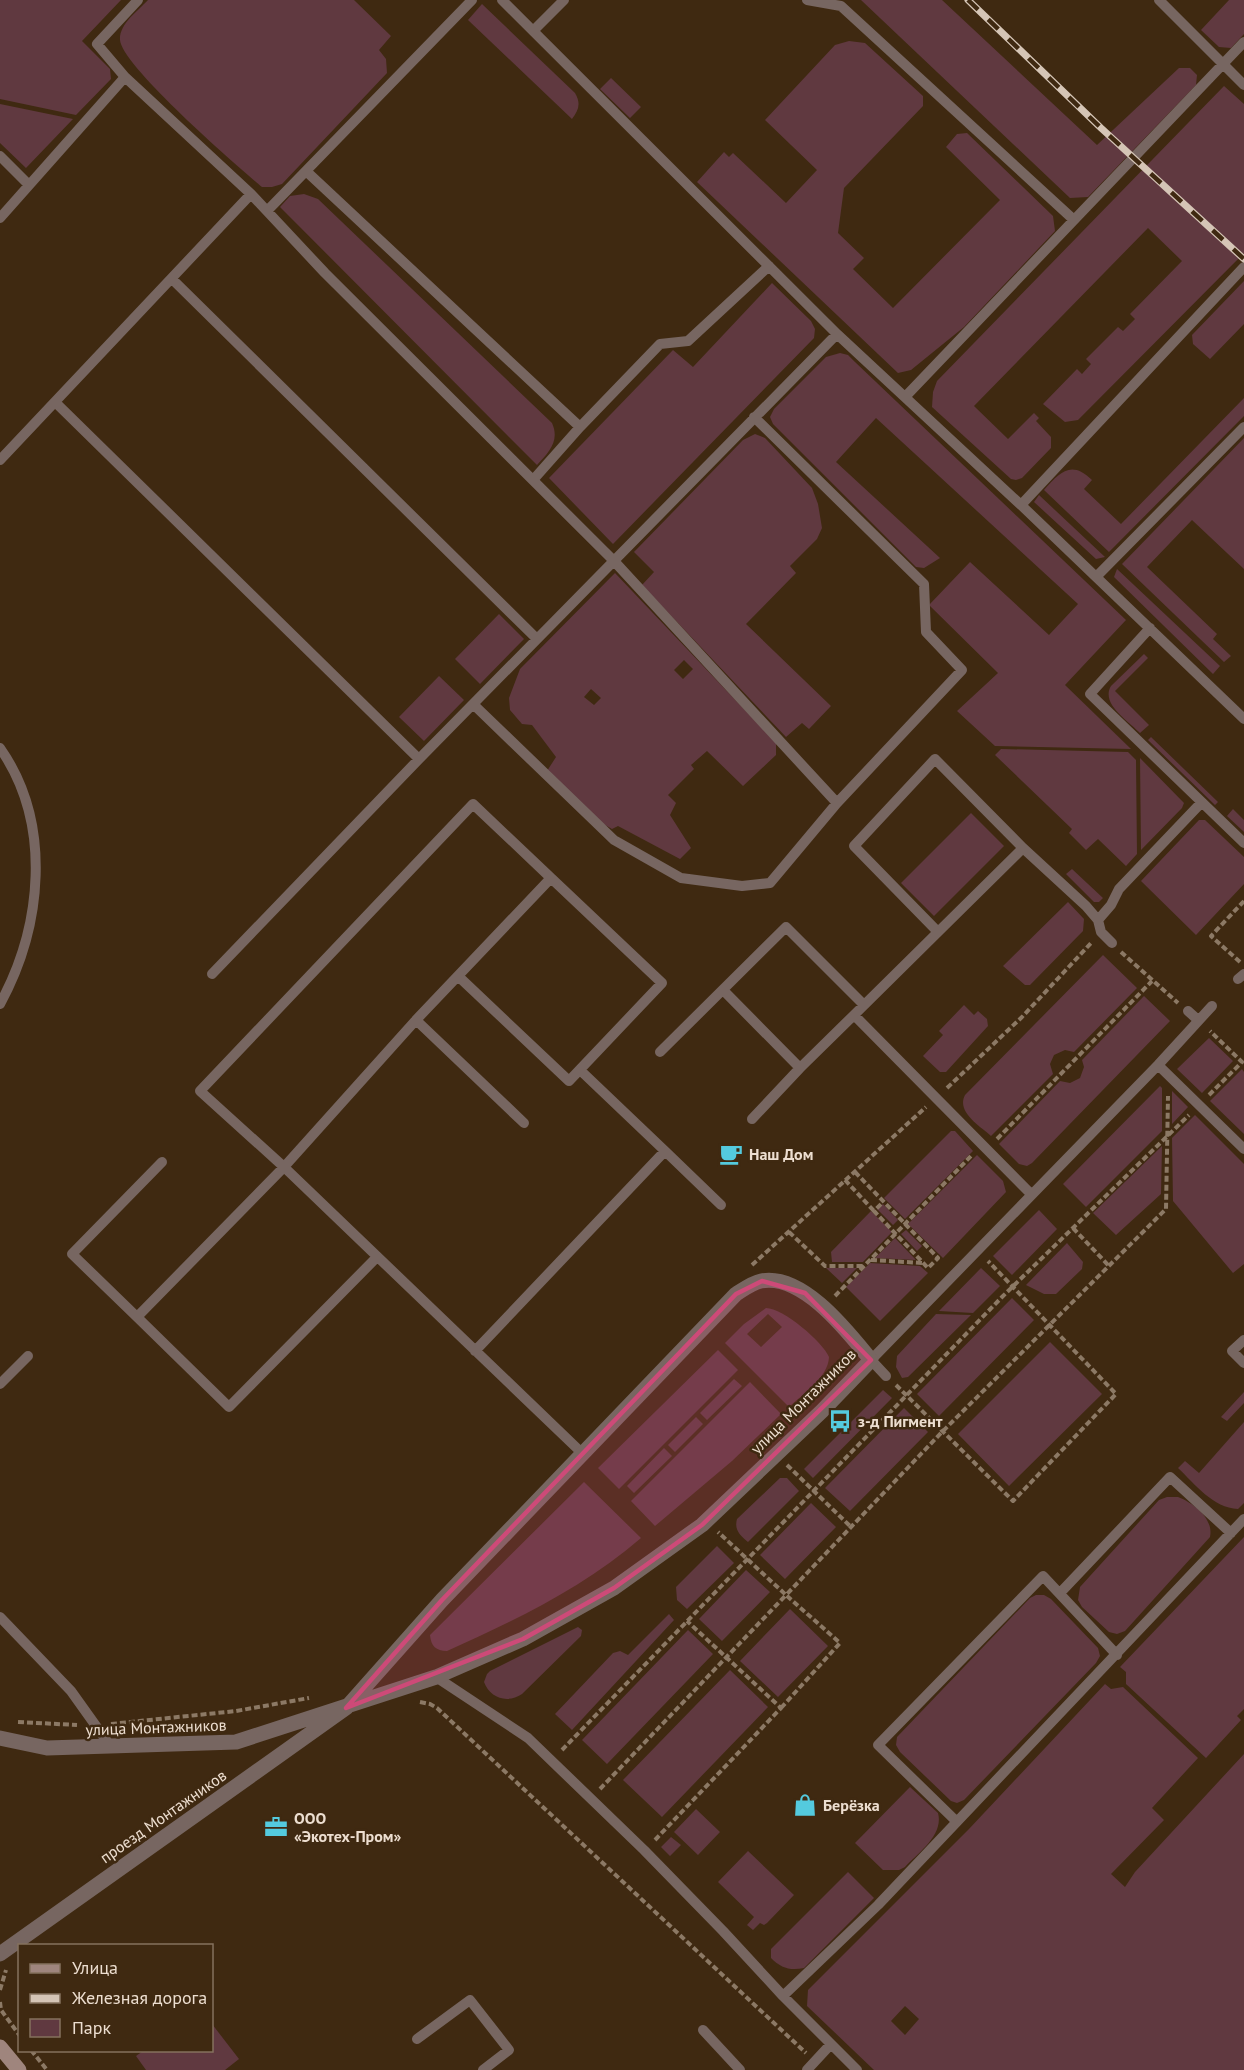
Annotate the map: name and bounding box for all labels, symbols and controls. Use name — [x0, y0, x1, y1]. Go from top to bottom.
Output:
cafe icon: Наш Дом — [718, 1141, 744, 1167]
place label: Наш Дом — [749, 1144, 813, 1164]
street label: улица Монтажников — [746, 1344, 860, 1458]
bus stop icon: з-д Пигмент — [827, 1408, 853, 1434]
place label: з-д Пигмент — [858, 1411, 943, 1431]
street label: улица Монтажников — [85, 1715, 227, 1739]
street label: проезд Монтажников — [96, 1765, 230, 1867]
shop icon: Берёзка — [792, 1792, 818, 1818]
place label: Берёзка — [823, 1795, 880, 1815]
place label: ООО «Экотех-Пром» — [294, 1808, 402, 1846]
office icon: ООО «Экотех-Пром» — [263, 1814, 289, 1840]
legend — [18, 1944, 213, 2052]
text: Улица — [72, 1956, 118, 1979]
text: Железная дорога — [71, 1986, 207, 2009]
text: Парк — [72, 2016, 112, 2039]

